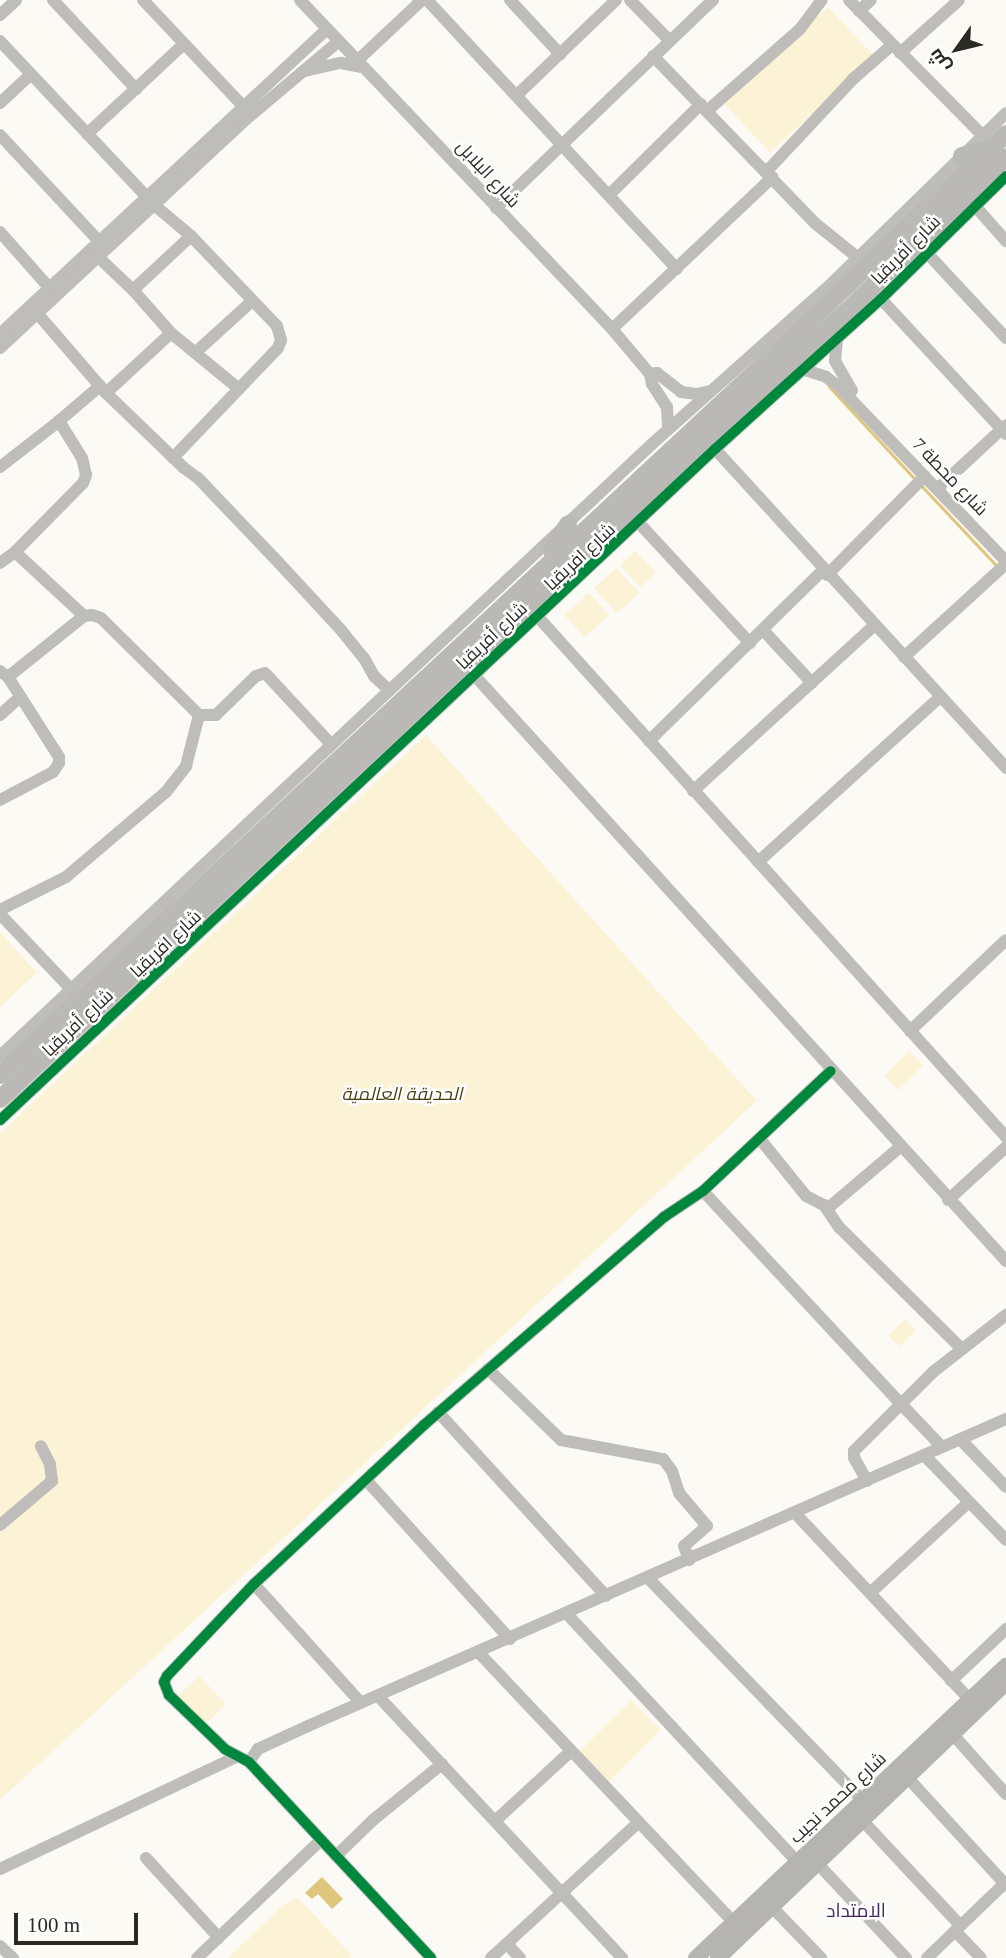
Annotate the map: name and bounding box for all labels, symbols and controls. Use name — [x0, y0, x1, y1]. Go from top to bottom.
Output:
north arrow — [922, 14, 992, 84]
text: ش — [924, 45, 955, 77]
street label: شارع البلابل — [451, 136, 525, 212]
street label: شارع أفريقيا — [867, 211, 945, 289]
street label: شارع محطة 7 — [908, 434, 992, 520]
street label: شارع افريقيا — [540, 519, 620, 595]
street label: شارع أفريقيا — [452, 598, 532, 674]
street label: شارع افريقيا — [126, 906, 206, 982]
street label: شارع أفريقيا — [38, 985, 118, 1061]
park label: الحديقة العالمية — [342, 1083, 462, 1105]
street label: شارع محمد نجيب — [785, 1748, 891, 1848]
scale bar — [18, 1898, 142, 1942]
district label: الامتداد — [826, 1900, 886, 1922]
text: 100 m — [27, 1913, 80, 1937]

